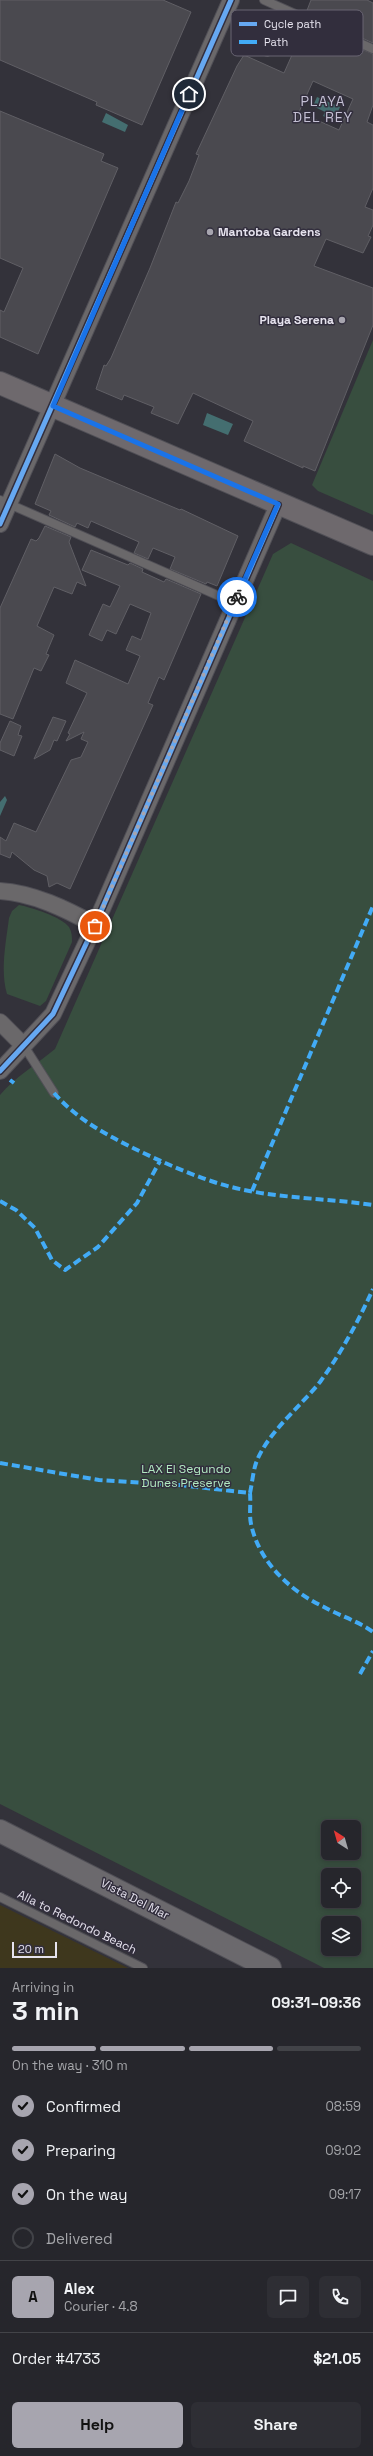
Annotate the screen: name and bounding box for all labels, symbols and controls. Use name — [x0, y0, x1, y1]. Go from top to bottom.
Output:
legend — [231, 10, 363, 56]
text: Cycle path — [264, 17, 321, 31]
text: Path — [264, 35, 288, 49]
pin — [172, 77, 206, 111]
icon: home — [178, 83, 200, 105]
district label: PLAYA DEL REY — [293, 92, 353, 126]
place label: Mantoba Gardens — [218, 224, 321, 240]
marker: Mantoba Gardens — [205, 227, 215, 237]
place label: Playa Serena — [259, 312, 334, 328]
marker: Playa Serena — [337, 315, 347, 325]
courier — [217, 577, 257, 617]
icon: bike — [226, 586, 248, 608]
pin — [78, 909, 112, 943]
icon: bag — [84, 915, 106, 937]
park label: LAX El Segundo Dunes Preserve — [141, 1461, 231, 1491]
north arrow — [321, 1820, 361, 1860]
map controls — [321, 1820, 361, 1956]
button: locate — [321, 1868, 361, 1908]
street label: Vista Del Mar — [98, 1875, 172, 1923]
street label: Alla to Redondo Beach — [15, 1886, 139, 1958]
button: layers — [321, 1916, 361, 1956]
scale bar — [12, 1940, 57, 1959]
text: 20 m — [18, 1942, 44, 1956]
text: Arriving in — [12, 1979, 74, 1996]
text: 09:31–09:36 — [271, 1993, 361, 2012]
text: 3 min — [12, 1994, 80, 2028]
text: On the way · 310 m — [12, 2057, 128, 2074]
icon: check — [12, 2095, 34, 2117]
text: Confirmed — [46, 2097, 121, 2116]
text: 08:59 — [326, 2098, 361, 2115]
icon: check — [12, 2139, 34, 2161]
text: Preparing — [46, 2141, 116, 2160]
text: 09:02 — [325, 2142, 361, 2159]
icon: check — [12, 2183, 34, 2205]
text: On the way — [46, 2185, 127, 2204]
text: 09:17 — [329, 2186, 361, 2203]
text: Delivered — [46, 2229, 113, 2248]
button: chat — [267, 2276, 309, 2318]
button: phone — [319, 2276, 361, 2318]
text: Alex — [64, 2279, 95, 2298]
text: A — [28, 2287, 38, 2306]
text: Courier · 4.8 — [64, 2298, 138, 2315]
text: Order #4733 — [12, 2349, 100, 2368]
text: $21.05 — [313, 2349, 361, 2368]
button: Help — [12, 2402, 183, 2448]
button: Share — [191, 2402, 361, 2448]

